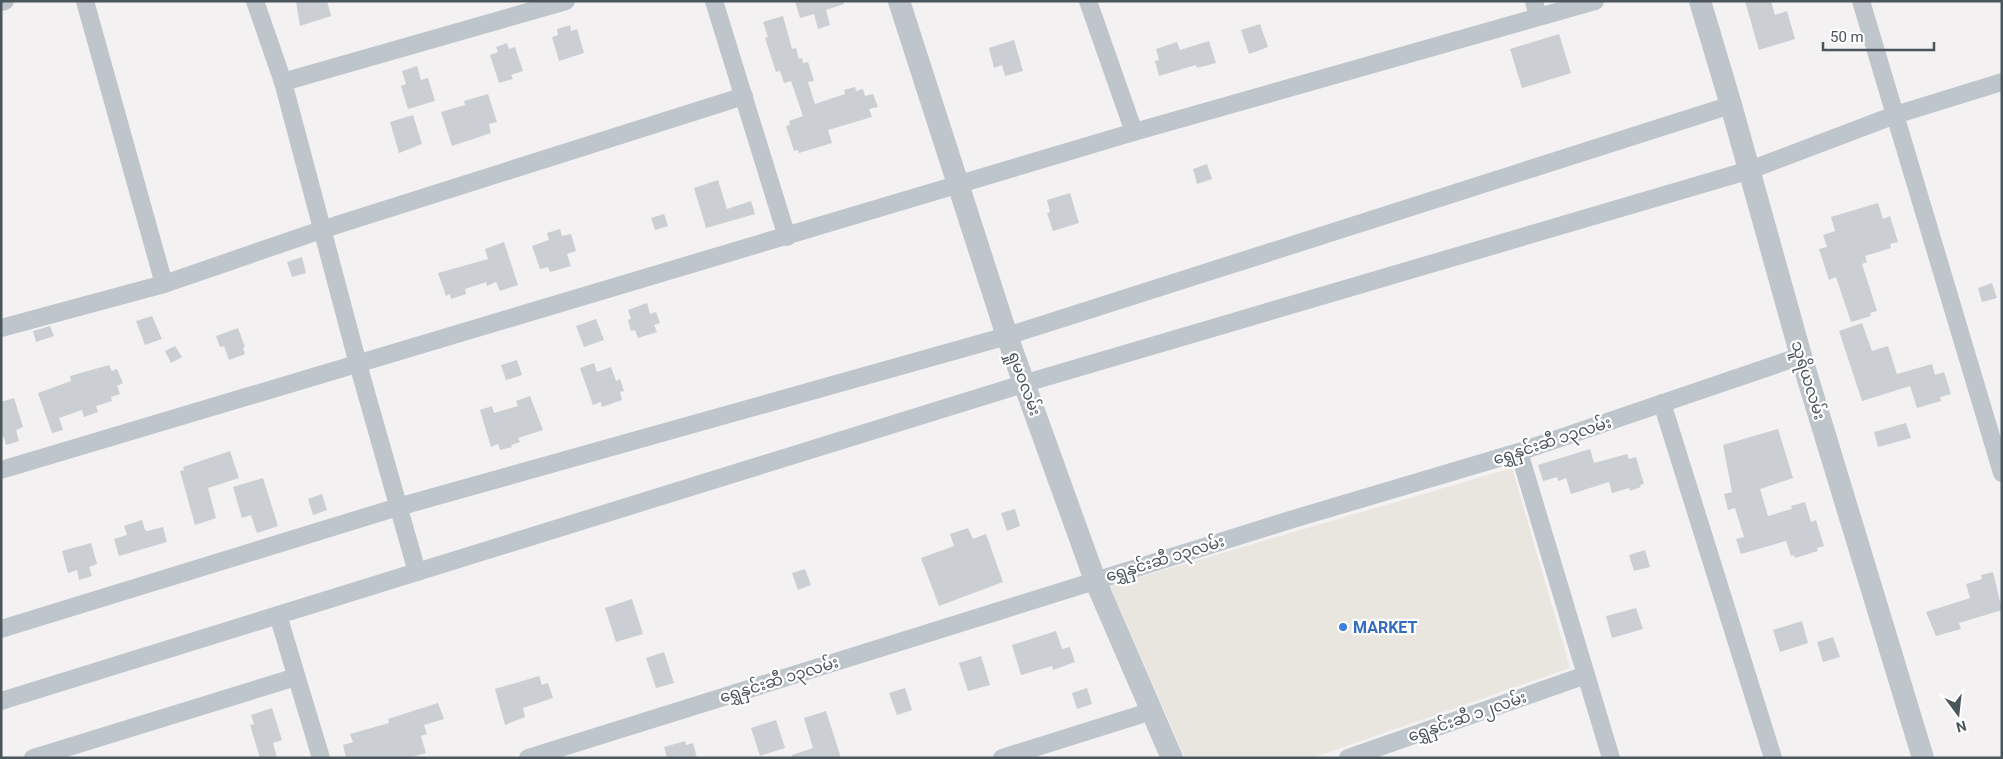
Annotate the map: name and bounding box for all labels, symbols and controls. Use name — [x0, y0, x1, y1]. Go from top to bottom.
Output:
scale bar — [1823, 20, 1934, 52]
text: 50 m — [1830, 28, 1864, 46]
street label: သူရိယလမ်း — [1783, 338, 1831, 423]
street label: ရှုမဝလမ်း — [1000, 347, 1047, 420]
street label: ရွှေနှင်းဆီ ၁၃လမ်း — [1490, 411, 1615, 473]
street label: ရွှေနှင်းဆီ ၁၃လမ်း — [1103, 529, 1228, 590]
place label: MARKET — [1353, 618, 1417, 637]
marker: MARKET — [1337, 621, 1349, 633]
street label: ရွှေနှင်းဆီ ၁၃လမ်း — [717, 650, 842, 711]
street label: ရွှေနှင်းဆီ ၁၂လမ်း — [1405, 685, 1531, 750]
north arrow — [1933, 689, 1983, 739]
text: N — [1955, 718, 1968, 736]

